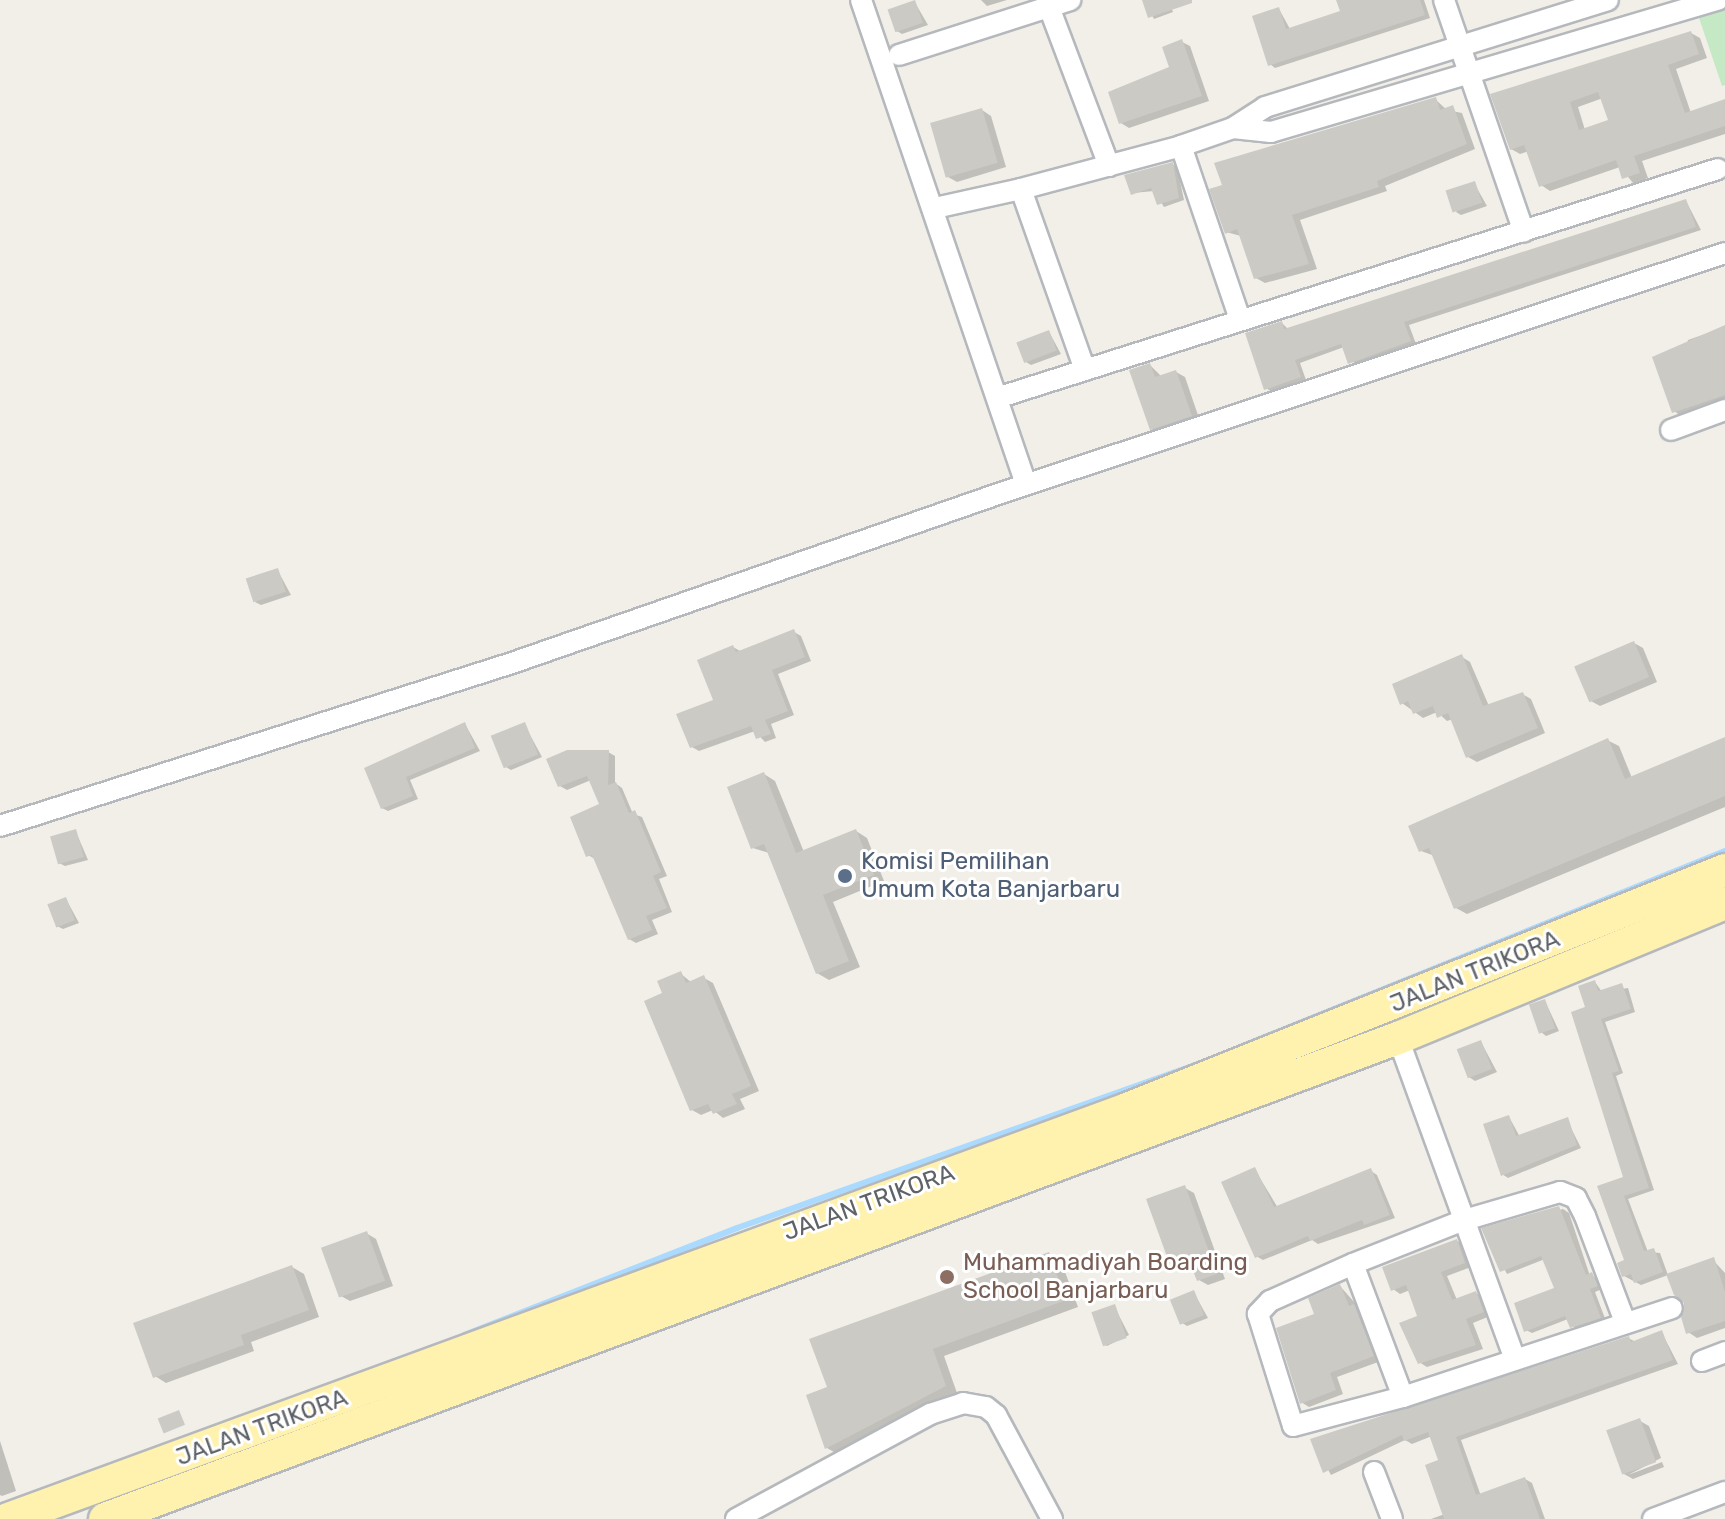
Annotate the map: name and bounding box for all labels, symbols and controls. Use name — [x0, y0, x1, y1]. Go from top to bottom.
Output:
place label: Komisi Pemilihan Umum Kota Banjarbaru — [861, 848, 1120, 904]
marker: Komisi Pemilihan Umum Kota Banjarbaru — [836, 867, 854, 885]
street label: JALAN TRIKORA — [1386, 925, 1564, 1019]
street label: JALAN TRIKORA — [779, 1159, 959, 1247]
place label: Muhammadiyah Boarding School Banjarbaru — [963, 1249, 1248, 1305]
marker: Muhammadiyah Boarding School Banjarbaru — [938, 1268, 956, 1286]
street label: JALAN TRIKORA — [172, 1384, 352, 1472]

